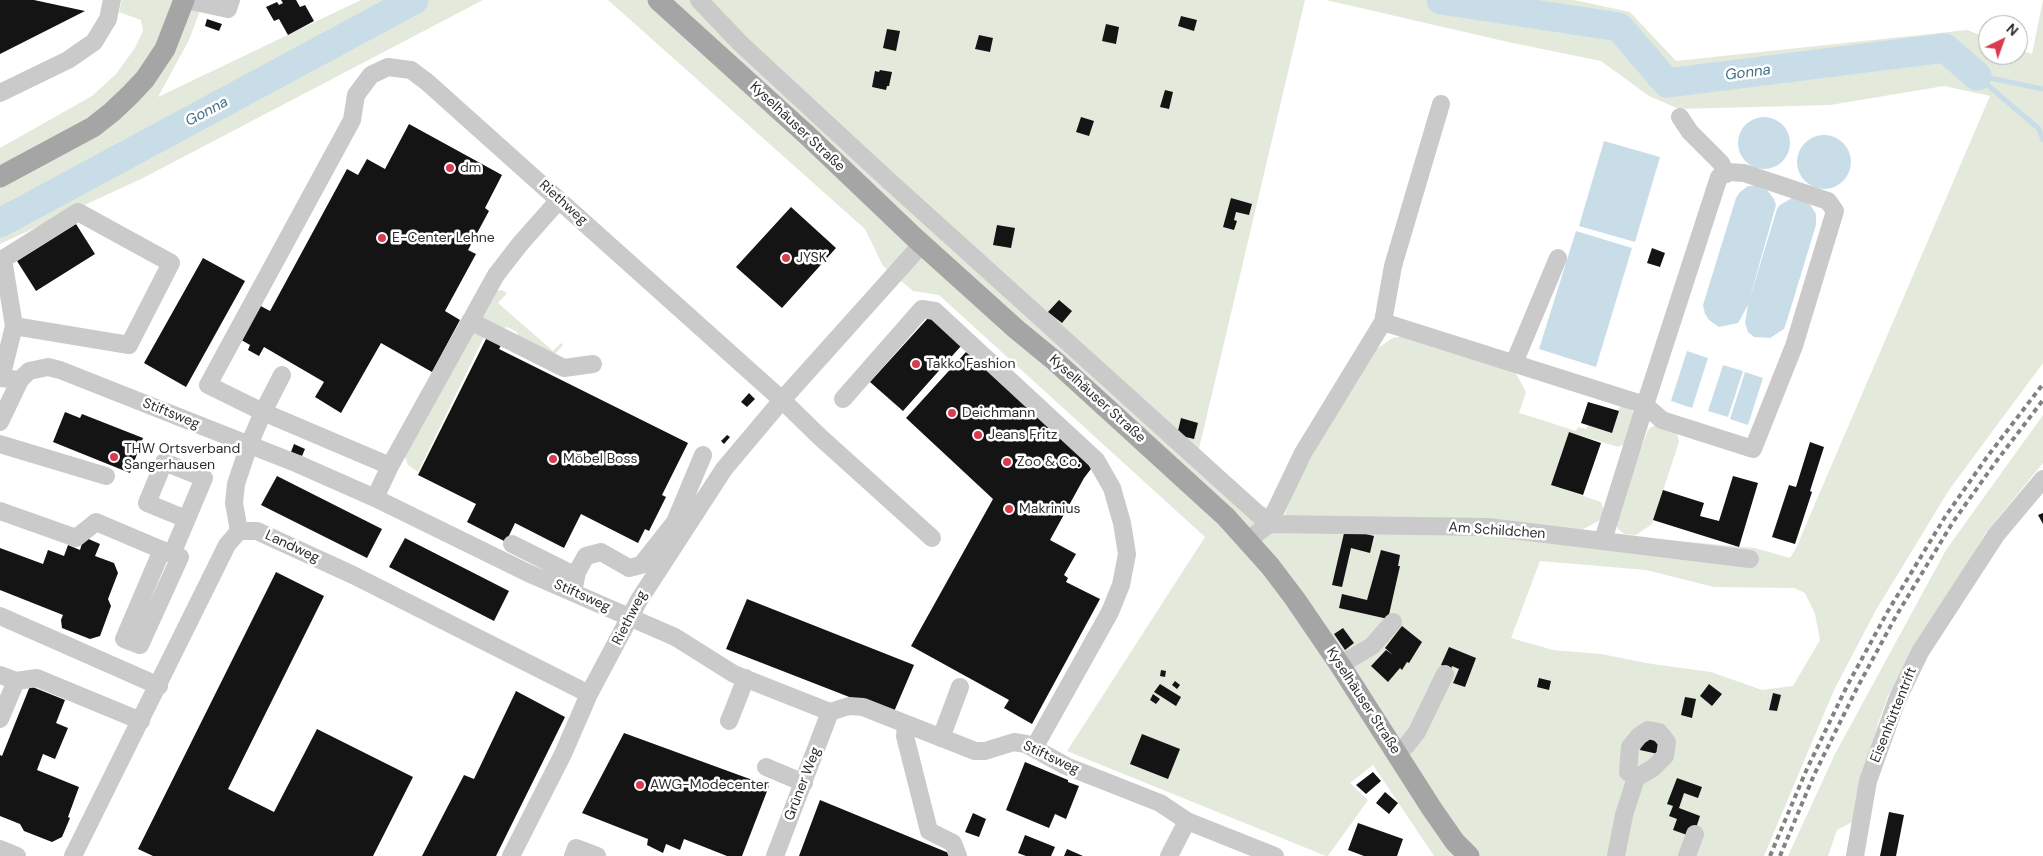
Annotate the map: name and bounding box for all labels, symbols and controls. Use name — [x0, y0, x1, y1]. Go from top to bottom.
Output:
north arrow — [1978, 15, 2028, 65]
text: N — [2003, 19, 2022, 40]
water label: Gonna — [1724, 61, 1772, 85]
street label: Kyselhäuser Straße — [746, 79, 848, 175]
water label: Gonna — [183, 93, 231, 131]
place label: dm — [460, 160, 481, 176]
marker: dm — [444, 162, 456, 174]
street label: Riethweg — [535, 177, 591, 229]
place label: E-Center Lehne — [392, 230, 495, 246]
marker: E-Center Lehne — [376, 232, 388, 244]
place label: JYSK — [796, 250, 827, 266]
marker: JYSK — [780, 252, 792, 264]
street label: Kyselhäuser Straße — [1045, 351, 1149, 447]
place label: Takko Fashion — [926, 356, 1015, 372]
marker: Takko Fashion — [910, 358, 922, 370]
street label: Stiftsweg — [140, 395, 202, 433]
place label: Deichmann — [962, 405, 1035, 421]
marker: Deichmann — [946, 407, 958, 419]
place label: Jeans Fritz — [988, 427, 1057, 443]
marker: Jeans Fritz — [972, 429, 984, 441]
place label: THW Ortsverband Sangerhausen — [124, 441, 240, 474]
marker: THW Ortsverband Sangerhausen — [108, 451, 120, 463]
place label: Möbel Boss — [563, 451, 637, 467]
marker: Möbel Boss — [547, 453, 559, 465]
place label: Zoo & Co. — [1017, 454, 1080, 470]
marker: Zoo & Co. — [1001, 456, 1013, 468]
place label: Makrinius — [1019, 501, 1080, 517]
marker: Makrinius — [1003, 503, 1015, 515]
street label: Am Schildchen — [1448, 519, 1546, 543]
street label: Landweg — [262, 527, 322, 567]
street label: Stiftsweg — [551, 576, 613, 616]
street label: Riethweg — [609, 588, 651, 648]
street label: Kyselhäuser Straße — [1322, 644, 1404, 758]
street label: Eisenhüttentrift — [1867, 665, 1921, 765]
street label: Stiftsweg — [1020, 738, 1082, 778]
street label: Grüner Weg — [781, 745, 825, 823]
place label: AWG-Modecenter — [650, 777, 769, 793]
marker: AWG-Modecenter — [634, 779, 646, 791]

